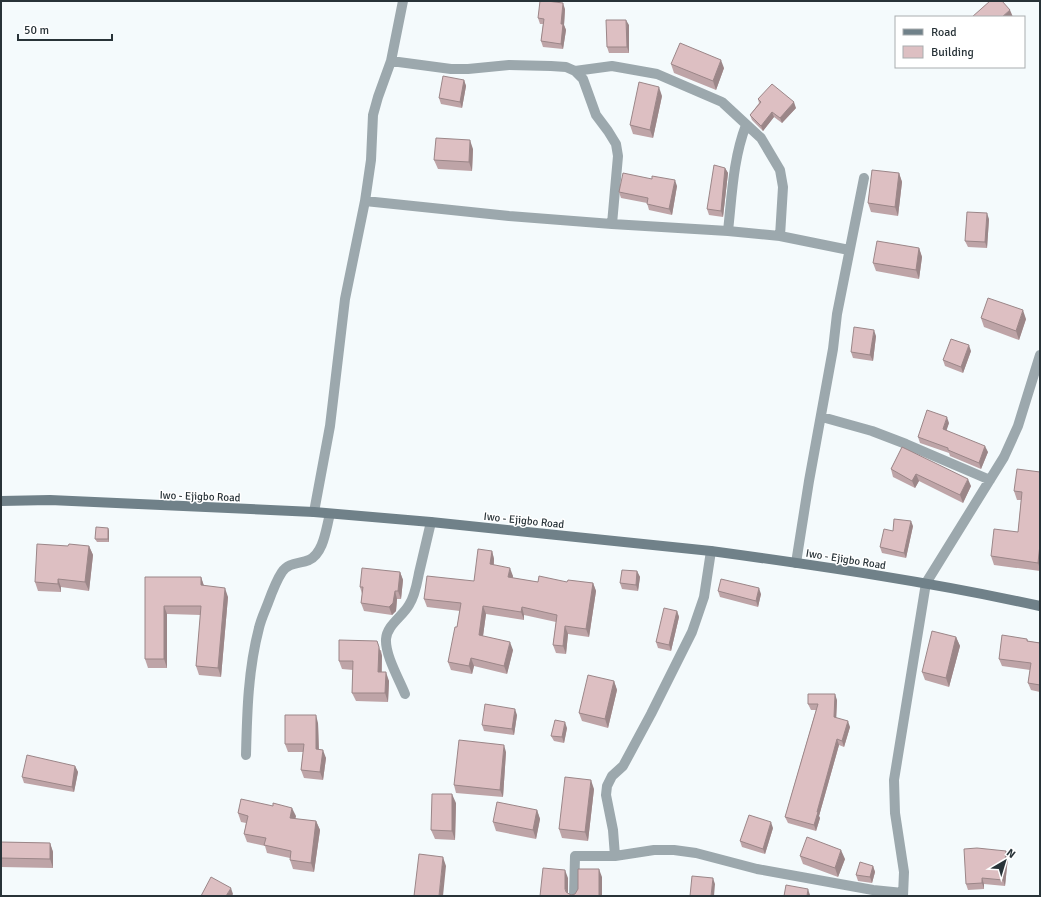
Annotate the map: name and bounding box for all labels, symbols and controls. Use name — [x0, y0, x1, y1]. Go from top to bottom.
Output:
scale bar — [18, 16, 112, 42]
legend — [895, 16, 1025, 68]
text: 50 m — [24, 23, 49, 38]
text: Road — [931, 25, 957, 40]
text: Building — [931, 45, 974, 60]
street label: Iwo - Ejigbo Road — [159, 489, 241, 504]
street label: Iwo - Ejigbo Road — [483, 510, 565, 531]
street label: Iwo - Ejigbo Road — [805, 547, 887, 572]
north arrow — [985, 841, 1025, 881]
text: N — [1004, 846, 1018, 861]

